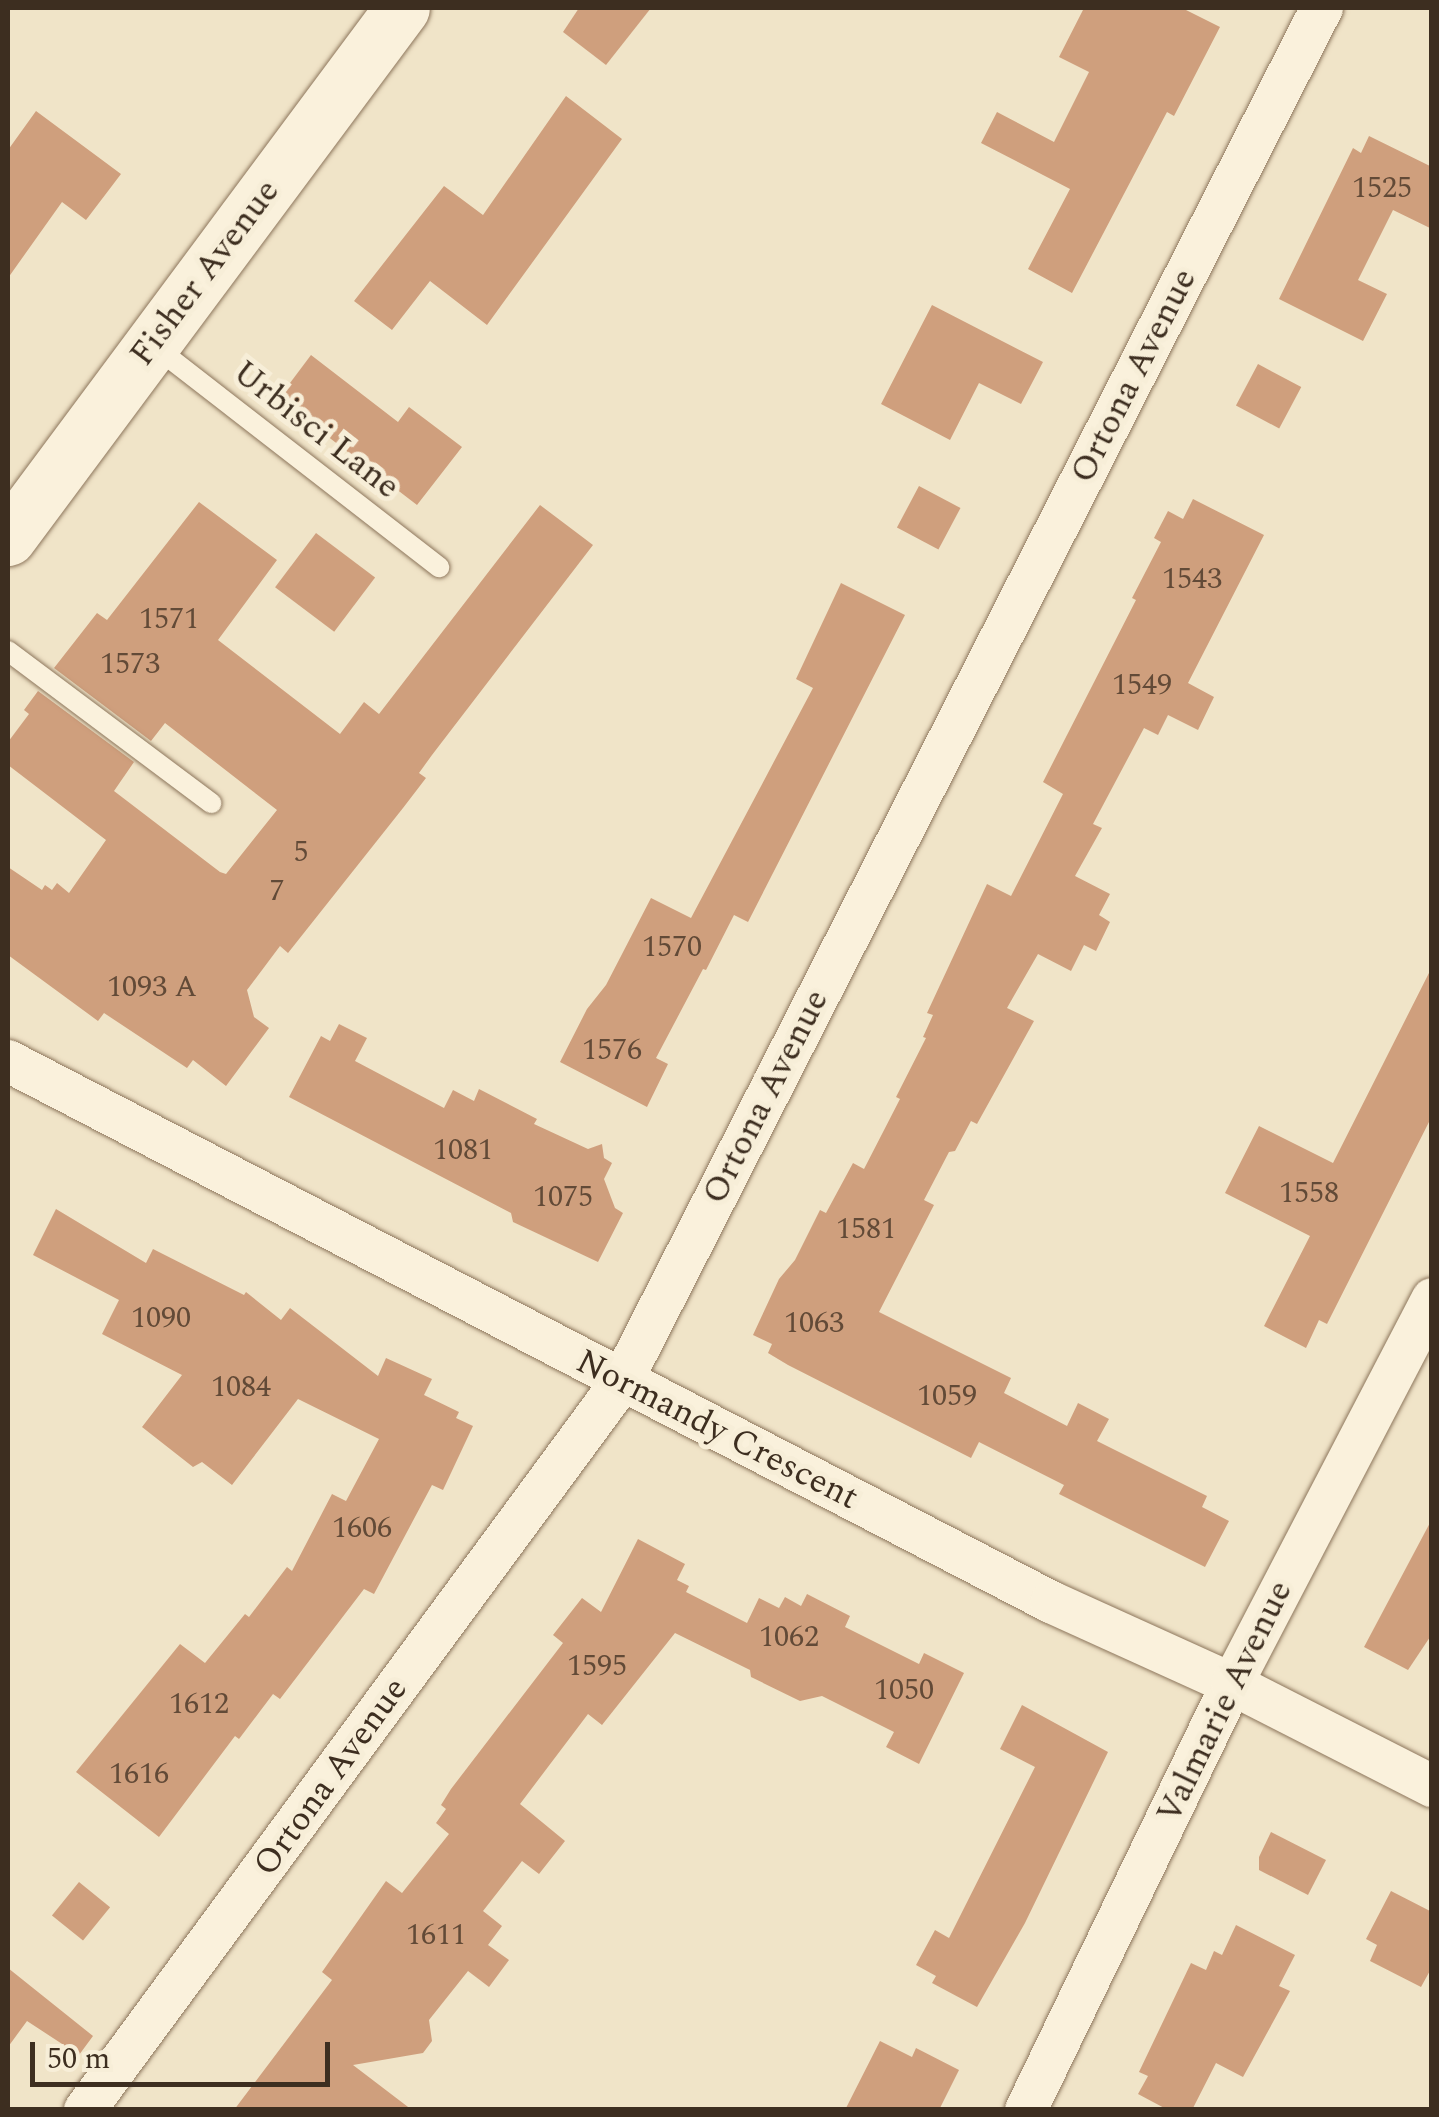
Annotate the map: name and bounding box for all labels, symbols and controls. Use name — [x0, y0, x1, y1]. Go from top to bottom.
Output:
house number: 1525 — [1352, 170, 1412, 206]
street label: Fisher Avenue — [121, 171, 289, 375]
street label: Ortona Avenue — [1062, 262, 1206, 490]
street label: Urbisci Lane — [224, 352, 408, 508]
house number: 1543 — [1162, 561, 1222, 597]
house number: 1571 — [139, 601, 199, 637]
house number: 1573 — [100, 646, 160, 682]
house number: 1549 — [1112, 667, 1172, 703]
house number: 5 — [294, 834, 308, 870]
house number: 7 — [270, 873, 284, 909]
house number: 1570 — [642, 929, 702, 965]
house number: 1093 A — [107, 969, 197, 1005]
street label: Ortona Avenue — [694, 983, 838, 1211]
house number: 1576 — [582, 1032, 642, 1068]
house number: 1081 — [433, 1132, 493, 1168]
house number: 1558 — [1279, 1175, 1339, 1211]
house number: 1075 — [533, 1179, 593, 1215]
house number: 1581 — [836, 1211, 896, 1247]
house number: 1090 — [131, 1300, 191, 1336]
house number: 1063 — [784, 1305, 844, 1341]
street label: Normandy Crescent — [569, 1341, 865, 1519]
house number: 1084 — [211, 1369, 271, 1405]
house number: 1059 — [917, 1378, 977, 1414]
house number: 1606 — [332, 1510, 392, 1546]
street label: Valmarie Avenue — [1148, 1574, 1302, 1830]
house number: 1062 — [759, 1619, 819, 1655]
house number: 1595 — [567, 1648, 627, 1684]
street label: Ortona Avenue — [245, 1670, 417, 1884]
house number: 1050 — [874, 1672, 934, 1708]
house number: 1612 — [169, 1686, 229, 1722]
house number: 1616 — [109, 1756, 169, 1792]
house number: 1611 — [406, 1917, 466, 1953]
scale bar — [35, 2022, 335, 2084]
text: 50 m — [47, 2036, 110, 2082]

